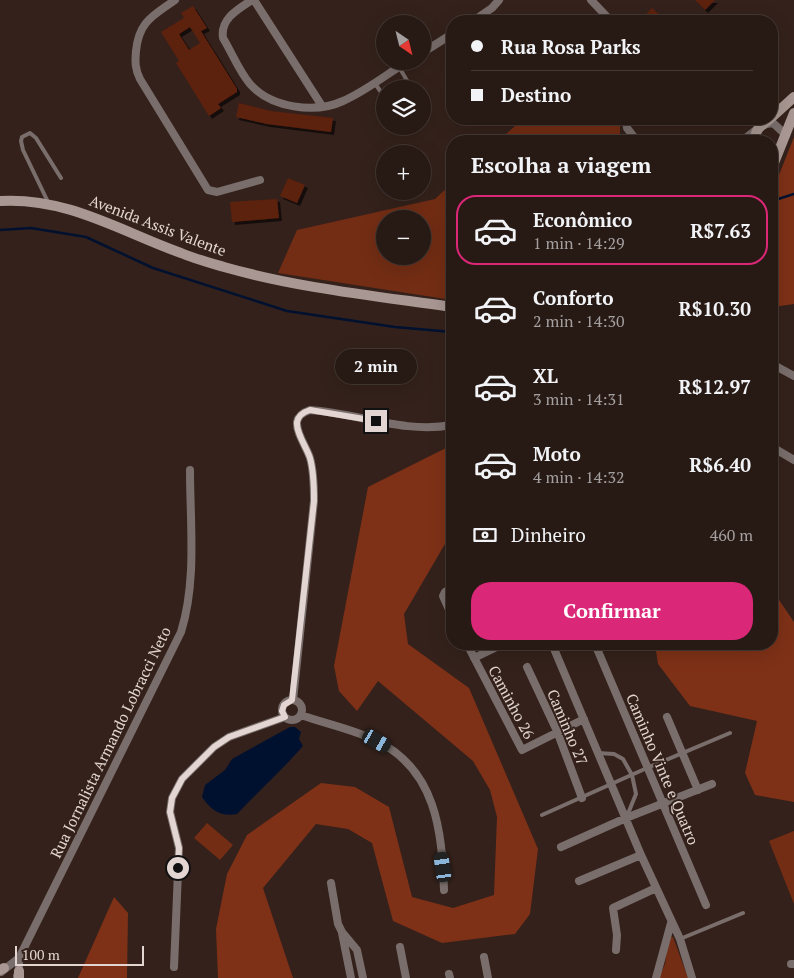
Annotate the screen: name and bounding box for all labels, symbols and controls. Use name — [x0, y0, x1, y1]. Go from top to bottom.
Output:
north arrow — [376, 15, 431, 70]
map controls — [376, 15, 431, 265]
text: Rua Rosa Parks — [501, 34, 641, 59]
button: layers — [376, 80, 431, 135]
text: Destino — [501, 82, 571, 107]
button: + — [376, 145, 431, 200]
text: Escolha a viagem — [471, 150, 651, 179]
street label: Avenida Assis Valente — [87, 190, 229, 260]
text: Econômico — [533, 207, 632, 232]
icon: car — [473, 208, 518, 253]
button: − — [376, 210, 431, 265]
text: R$7.63 — [690, 218, 751, 243]
text: 1 min · 14:29 — [533, 232, 625, 254]
text: Conforto — [533, 285, 614, 310]
icon: car — [473, 286, 518, 331]
text: R$10.30 — [678, 296, 751, 321]
text: 2 min · 14:30 — [533, 310, 625, 332]
callout: 2 min — [335, 348, 417, 384]
text: 2 min — [354, 355, 398, 377]
text: XL — [533, 363, 558, 388]
icon: car — [473, 364, 518, 409]
text: R$12.97 — [678, 374, 751, 399]
text: 3 min · 14:31 — [533, 388, 625, 410]
route end — [365, 410, 387, 432]
text: Moto — [533, 441, 581, 466]
icon: car — [473, 442, 518, 487]
text: R$6.40 — [689, 452, 751, 477]
text: 4 min · 14:32 — [533, 466, 625, 488]
icon: cash — [471, 521, 499, 549]
text: Dinheiro — [511, 522, 586, 547]
text: 460 m — [710, 524, 753, 546]
button: Confirmar — [471, 582, 753, 640]
street label: Rua Jornalista Armando Lobracci Neto — [45, 623, 175, 861]
street label: Caminho 26 — [484, 662, 540, 742]
street label: Caminho 27 — [543, 686, 593, 768]
street label: Caminho Vinte e Quatro — [622, 690, 704, 848]
car — [360, 727, 393, 755]
car — [433, 851, 452, 883]
route start — [167, 857, 189, 879]
scale bar — [15, 943, 144, 966]
text: 100 m — [22, 945, 60, 964]

